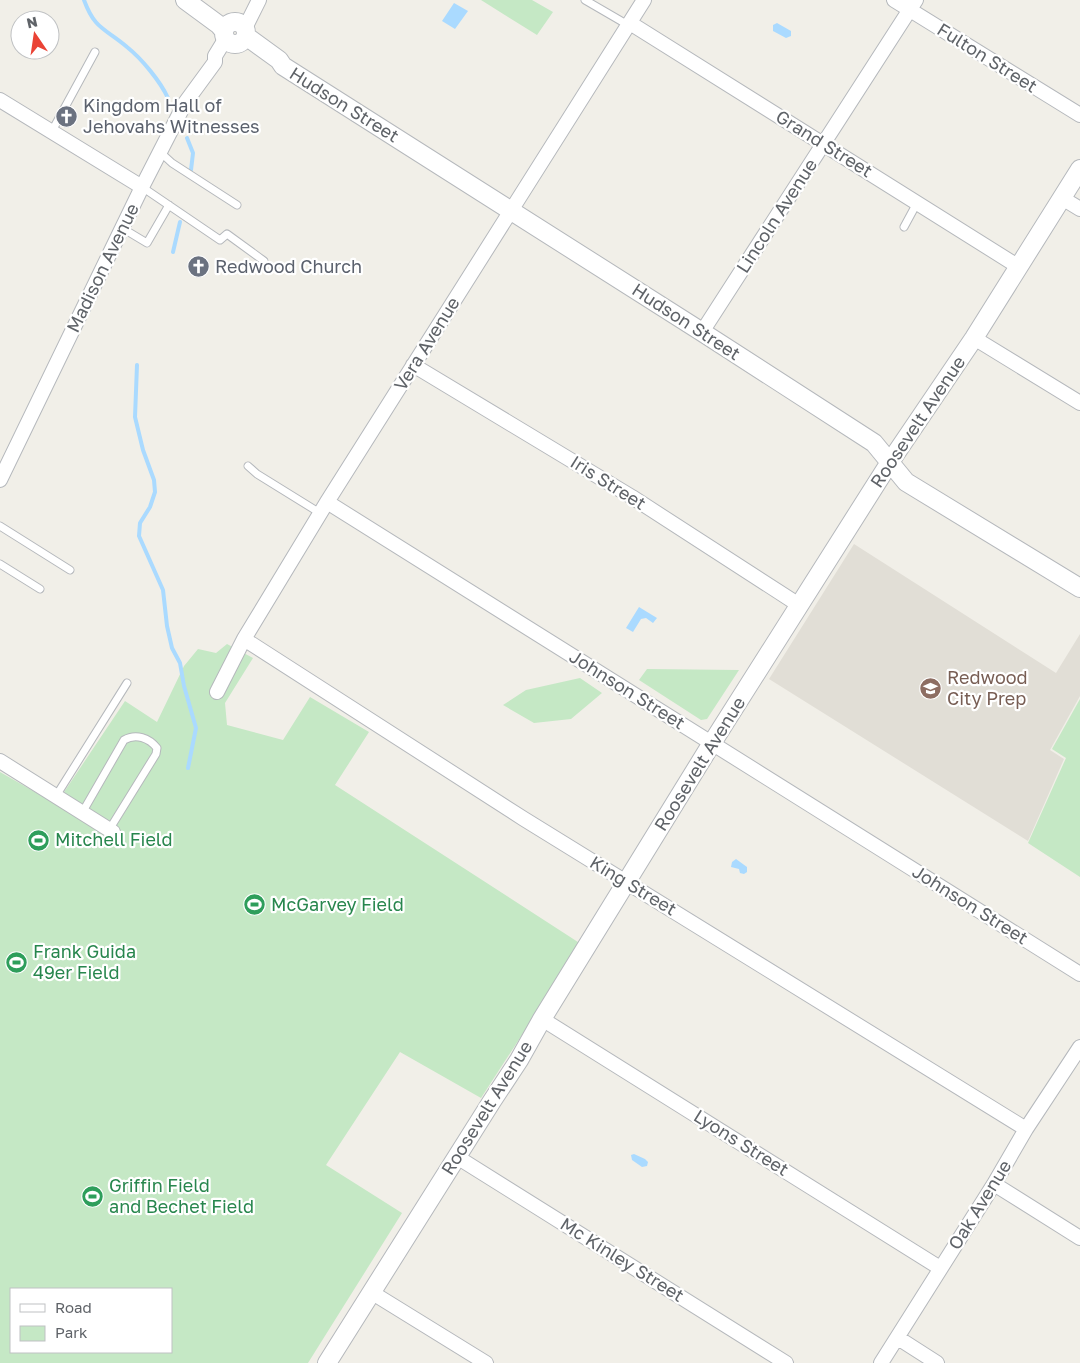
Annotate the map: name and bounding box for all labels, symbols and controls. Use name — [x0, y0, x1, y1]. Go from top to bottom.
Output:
north arrow — [10, 10, 60, 60]
text: N — [25, 12, 39, 31]
street label: Fulton Street — [933, 18, 1042, 97]
street label: Hudson Street — [286, 62, 403, 147]
place label: Kingdom Hall of Jehovahs Witnesses — [83, 94, 260, 137]
church icon: Kingdom Hall of Jehovahs Witnesses — [55, 104, 79, 128]
street label: Grand Street — [772, 105, 877, 182]
street label: Lincoln Avenue — [731, 154, 821, 277]
street label: Madison Avenue — [61, 199, 143, 336]
church icon: Redwood Church — [187, 255, 211, 279]
place label: Redwood Church — [215, 255, 362, 277]
street label: Hudson Street — [628, 278, 745, 364]
street label: Vera Avenue — [389, 292, 464, 394]
street label: Roosevelt Avenue — [865, 351, 969, 491]
street label: Iris Street — [567, 450, 650, 514]
street label: Johnson Street — [566, 645, 689, 733]
place label: Redwood City Prep — [947, 666, 1028, 709]
school or university icon: Redwood City Prep — [919, 676, 943, 700]
street label: Roosevelt Avenue — [649, 692, 749, 835]
sports icon: Mitchell Field — [27, 828, 51, 852]
place label: Mitchell Field — [55, 828, 172, 850]
street label: King Street — [586, 851, 681, 920]
street label: Johnson Street — [909, 860, 1032, 948]
sports icon: McGarvey Field — [243, 893, 267, 917]
place label: McGarvey Field — [271, 893, 404, 915]
place label: Frank Guida 49er Field — [33, 940, 136, 983]
sports icon: Frank Guida 49er Field — [5, 950, 29, 974]
street label: Roosevelt Avenue — [436, 1036, 536, 1179]
street label: Lyons Street — [690, 1104, 793, 1180]
street label: Oak Avenue — [943, 1156, 1015, 1253]
place label: Griffin Field and Bechet Field — [109, 1174, 254, 1217]
sports icon: Griffin Field and Bechet Field — [81, 1184, 105, 1208]
street label: Mc Kinley Street — [557, 1212, 688, 1306]
legend — [10, 1288, 172, 1353]
text: Road — [55, 1298, 92, 1316]
text: Park — [55, 1323, 88, 1341]

